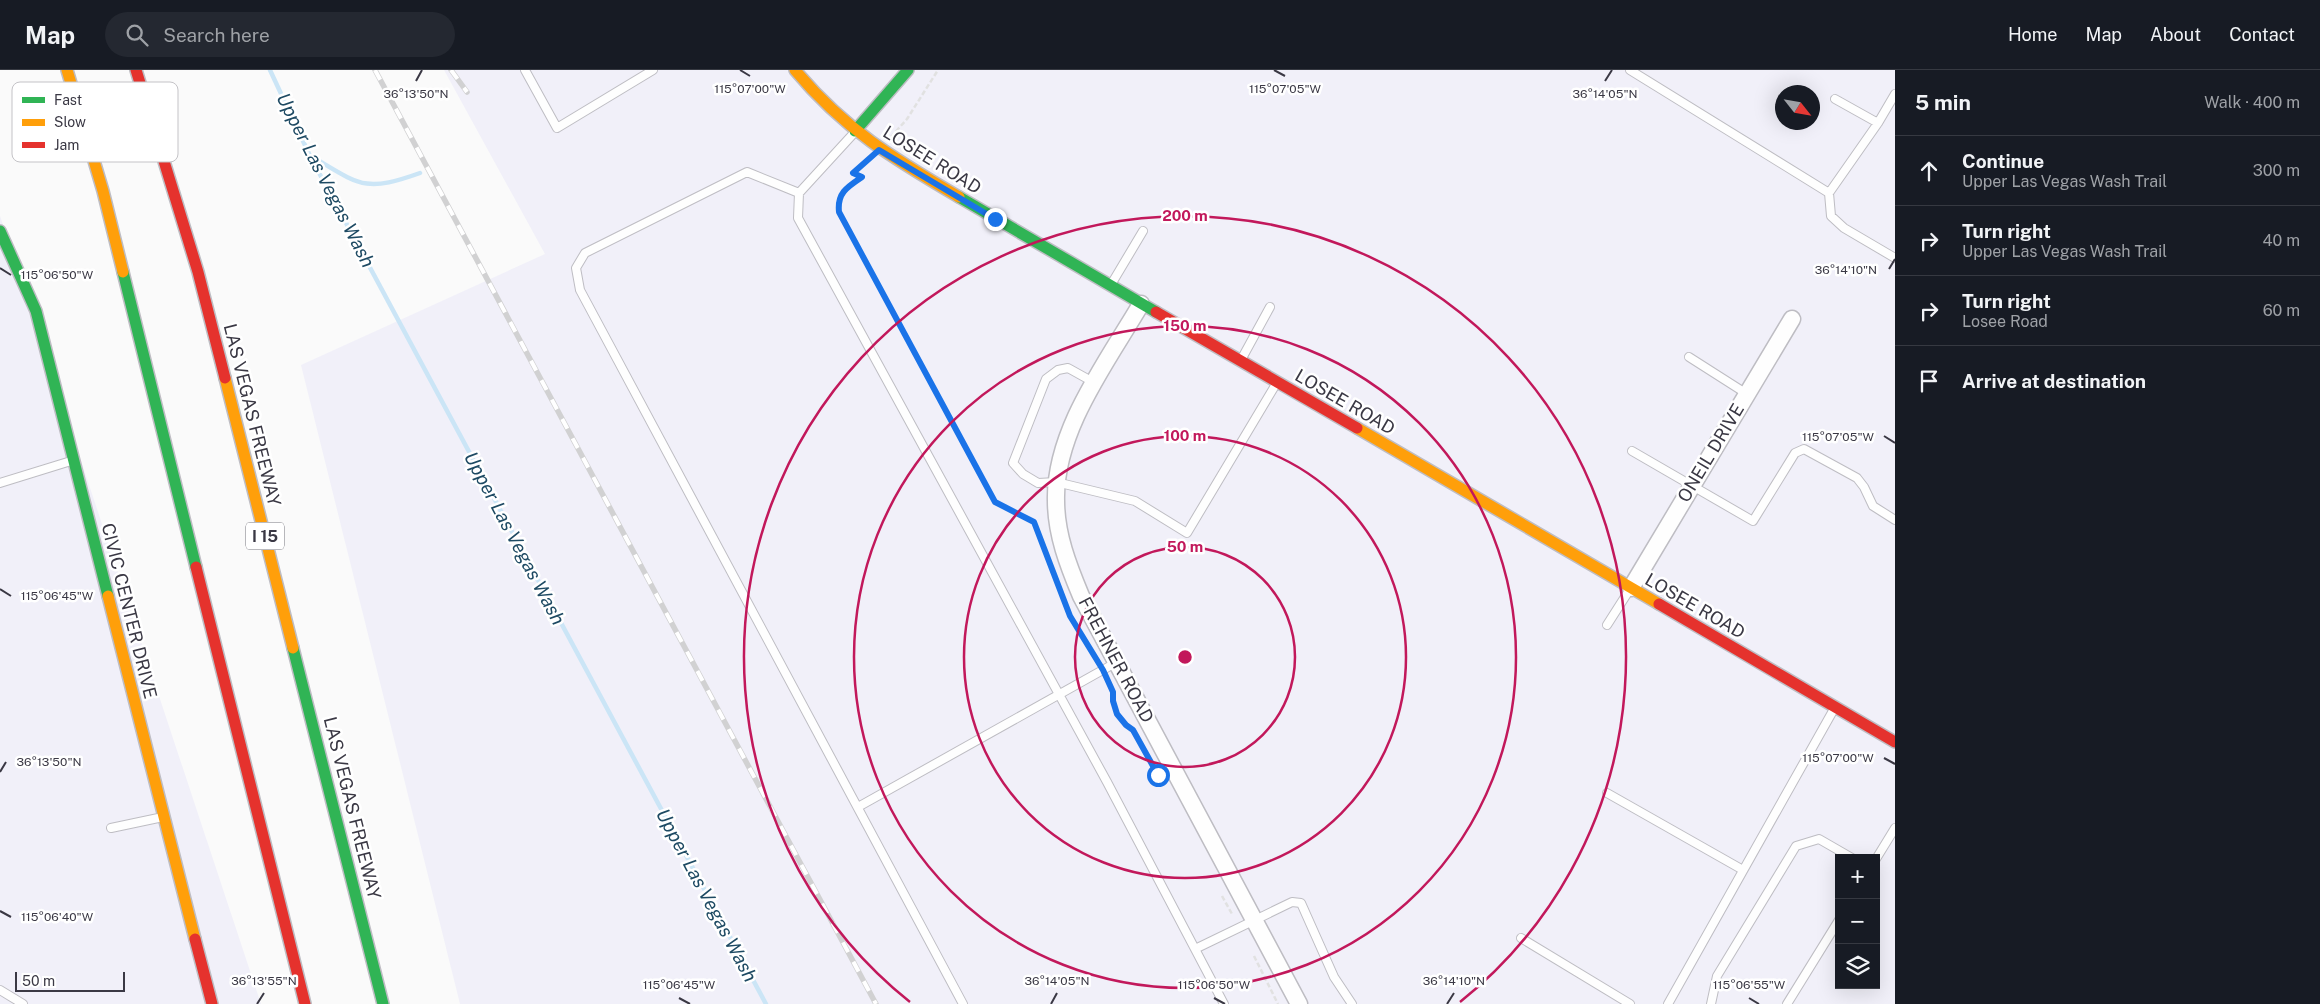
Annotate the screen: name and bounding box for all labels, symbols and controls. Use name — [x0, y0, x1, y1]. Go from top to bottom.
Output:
search box — [105, 12, 455, 57]
text: Map — [25, 21, 75, 49]
icon: search — [123, 21, 151, 49]
text: Search here — [163, 24, 270, 46]
text: Home — [2008, 24, 2058, 45]
text: Map — [2086, 24, 2122, 45]
text: About — [2150, 24, 2201, 45]
text: Contact — [2229, 24, 2295, 45]
legend — [12, 82, 178, 162]
text: 115°07'00"W — [714, 82, 786, 96]
text: 115°07'05"W — [1249, 82, 1322, 96]
north arrow — [1775, 85, 1820, 130]
text: 36°13'50"N — [383, 87, 449, 101]
text: 36°14'05"N — [1572, 87, 1638, 101]
water label: Upper Las Vegas Wash — [272, 89, 380, 271]
text: 5 min — [1915, 90, 1971, 115]
text: Fast — [54, 92, 82, 108]
text: Walk · 400 m — [2204, 93, 2300, 112]
text: Slow — [54, 114, 86, 130]
street label: LOSEE ROAD — [879, 121, 985, 198]
text: Jam — [54, 137, 79, 153]
text: Continue — [1962, 150, 2044, 172]
icon: ahead — [1915, 157, 1943, 185]
text: 300 m — [2253, 161, 2300, 180]
text: Upper Las Vegas Wash Trail — [1962, 172, 2167, 191]
text: 200 m — [1162, 207, 1208, 224]
route end — [984, 208, 1007, 231]
text: Turn right — [1962, 220, 2051, 242]
icon: right — [1915, 227, 1943, 255]
text: 40 m — [2262, 231, 2300, 250]
text: Upper Las Vegas Wash Trail — [1962, 242, 2167, 261]
text: 36°14'10"N — [1815, 263, 1877, 277]
text: 115°06'50"W — [21, 268, 94, 282]
text: Turn right — [1962, 290, 2051, 312]
icon: right — [1915, 297, 1943, 325]
text: 60 m — [2263, 301, 2300, 320]
text: Losee Road — [1962, 312, 2048, 331]
text: 150 m — [1163, 317, 1207, 334]
street label: LAS VEGAS FREEWAY — [220, 321, 285, 508]
street label: LOSEE ROAD — [1292, 365, 1399, 439]
icon: arrive — [1915, 367, 1943, 395]
text: Arrive at destination — [1962, 370, 2146, 392]
street label: ONEIL DRIVE — [1673, 400, 1748, 506]
text: 100 m — [1164, 427, 1206, 444]
text: 115°07'05"W — [1802, 430, 1875, 444]
water label: Upper Las Vegas Wash — [460, 448, 570, 628]
street label: CIVIC CENTER DRIVE — [97, 521, 161, 701]
road number: I 15 — [246, 522, 284, 550]
text: 50 m — [1167, 538, 1203, 555]
street label: LOSEE ROAD — [1642, 569, 1749, 643]
text: 115°06'45"W — [21, 589, 94, 603]
street label: FREHNER ROAD — [1074, 593, 1158, 726]
centre of rings — [1176, 648, 1194, 666]
street label: LAS VEGAS FREEWAY — [320, 714, 385, 901]
text: 115°07'00"W — [1802, 751, 1874, 765]
text: 36°13'50"N — [16, 755, 82, 769]
route start — [1147, 764, 1170, 787]
water label: Upper Las Vegas Wash — [652, 805, 762, 985]
map controls — [1835, 854, 1880, 989]
button: + — [1835, 854, 1880, 899]
button: − — [1835, 899, 1880, 944]
text: 115°06'40"W — [21, 910, 94, 924]
button: layers — [1835, 944, 1880, 989]
scale bar — [15, 969, 125, 992]
text: 50 m — [22, 973, 55, 989]
text: 36°13'55"N — [231, 974, 297, 988]
text: 36°14'05"N — [1024, 974, 1090, 988]
text: 36°14'10"N — [1423, 974, 1485, 988]
text: 115°06'45"W — [643, 978, 716, 992]
text: 115°06'50"W — [1178, 978, 1251, 992]
text: 115°06'55"W — [1713, 978, 1786, 992]

